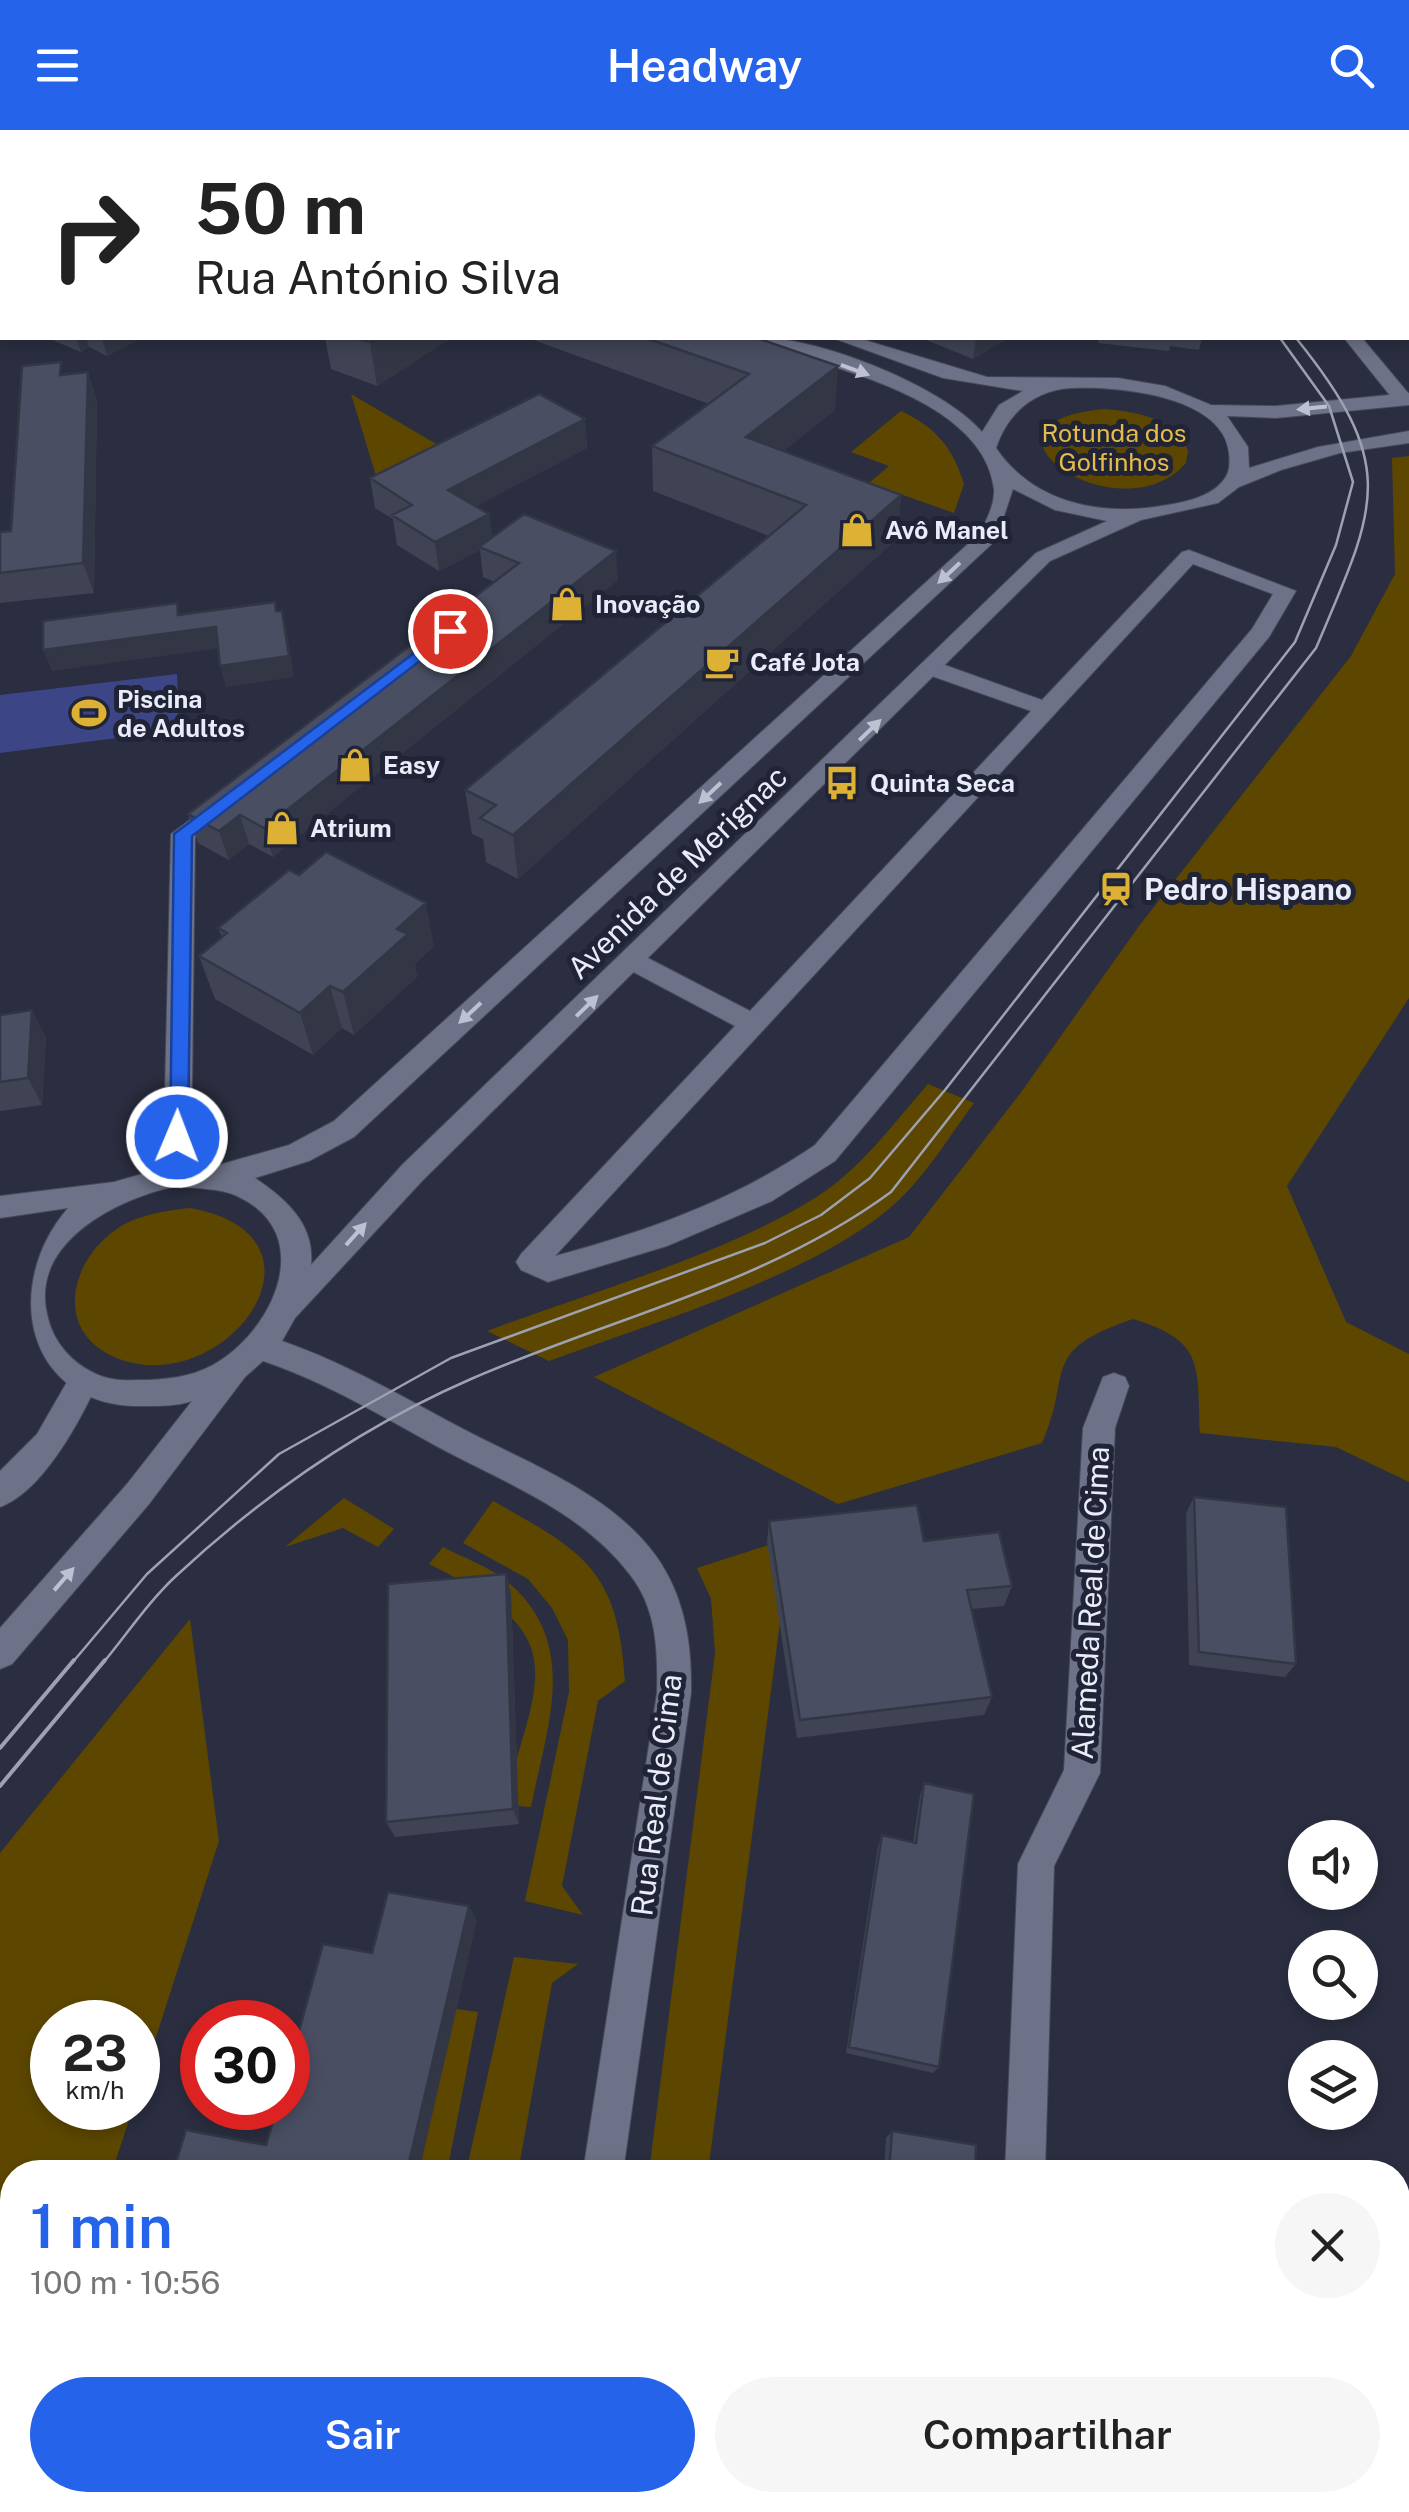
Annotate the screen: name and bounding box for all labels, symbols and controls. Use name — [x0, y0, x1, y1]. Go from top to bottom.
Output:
icon: menu — [30, 38, 85, 93]
icon: search — [1324, 38, 1379, 93]
text: Headway — [607, 39, 802, 92]
text: 50 m — [195, 167, 366, 250]
icon: right — [30, 170, 160, 300]
text: Rua António Silva — [195, 251, 561, 304]
one-way arrow — [840, 363, 870, 378]
one-way arrow — [1296, 400, 1327, 416]
park label: Rotunda dos Golfinhos — [1042, 418, 1186, 477]
shop icon: Avô Manel — [838, 511, 876, 549]
place label: Avô Manel — [885, 515, 1009, 545]
one-way arrow — [937, 562, 962, 584]
shop icon: Inovação — [548, 585, 586, 623]
pin — [408, 589, 493, 674]
place label: Inovação — [595, 589, 700, 619]
icon: arrive — [423, 604, 478, 659]
cafe icon: Café Jota — [703, 643, 741, 681]
place label: Café Jota — [750, 647, 860, 677]
place label: Piscina de Adultos — [117, 684, 245, 743]
sports icon: Piscina de Adultos — [70, 694, 108, 732]
one-way arrow — [858, 719, 882, 743]
shop icon: Easy — [336, 746, 374, 784]
place label: Easy — [383, 750, 440, 780]
street label: Avenida de Merignac — [560, 758, 794, 986]
bus stop icon: Quinta Seca — [823, 764, 861, 802]
place label: Quinta Seca — [870, 768, 1015, 798]
one-way arrow — [698, 781, 722, 804]
shop icon: Atrium — [263, 809, 301, 847]
place label: Atrium — [310, 813, 392, 843]
station icon: Pedro Hispano — [1097, 870, 1135, 908]
place label: Pedro Hispano — [1144, 871, 1352, 907]
one-way arrow — [574, 994, 598, 1018]
one-way arrow — [459, 1002, 483, 1025]
position arrow — [125, 1085, 229, 1189]
one-way arrow — [345, 1223, 368, 1247]
street label: Alameda Real de Cima — [1064, 1446, 1116, 1760]
one-way arrow — [52, 1567, 74, 1592]
street label: Rua Real de Cima — [623, 1672, 689, 1918]
map controls — [1288, 1820, 1378, 2130]
button: sound — [1288, 1820, 1378, 1910]
button: search — [1288, 1930, 1378, 2020]
speed limit sign: 30 — [180, 2000, 310, 2130]
text: 23 — [62, 2023, 128, 2082]
button: layers — [1288, 2040, 1378, 2130]
text: km/h — [66, 2075, 124, 2105]
text: 1 min — [30, 2191, 173, 2262]
button: close — [1275, 2193, 1380, 2298]
text: 100 m · 10:56 — [30, 2264, 220, 2301]
button: Sair — [30, 2377, 695, 2492]
button: Compartilhar — [715, 2377, 1380, 2492]

